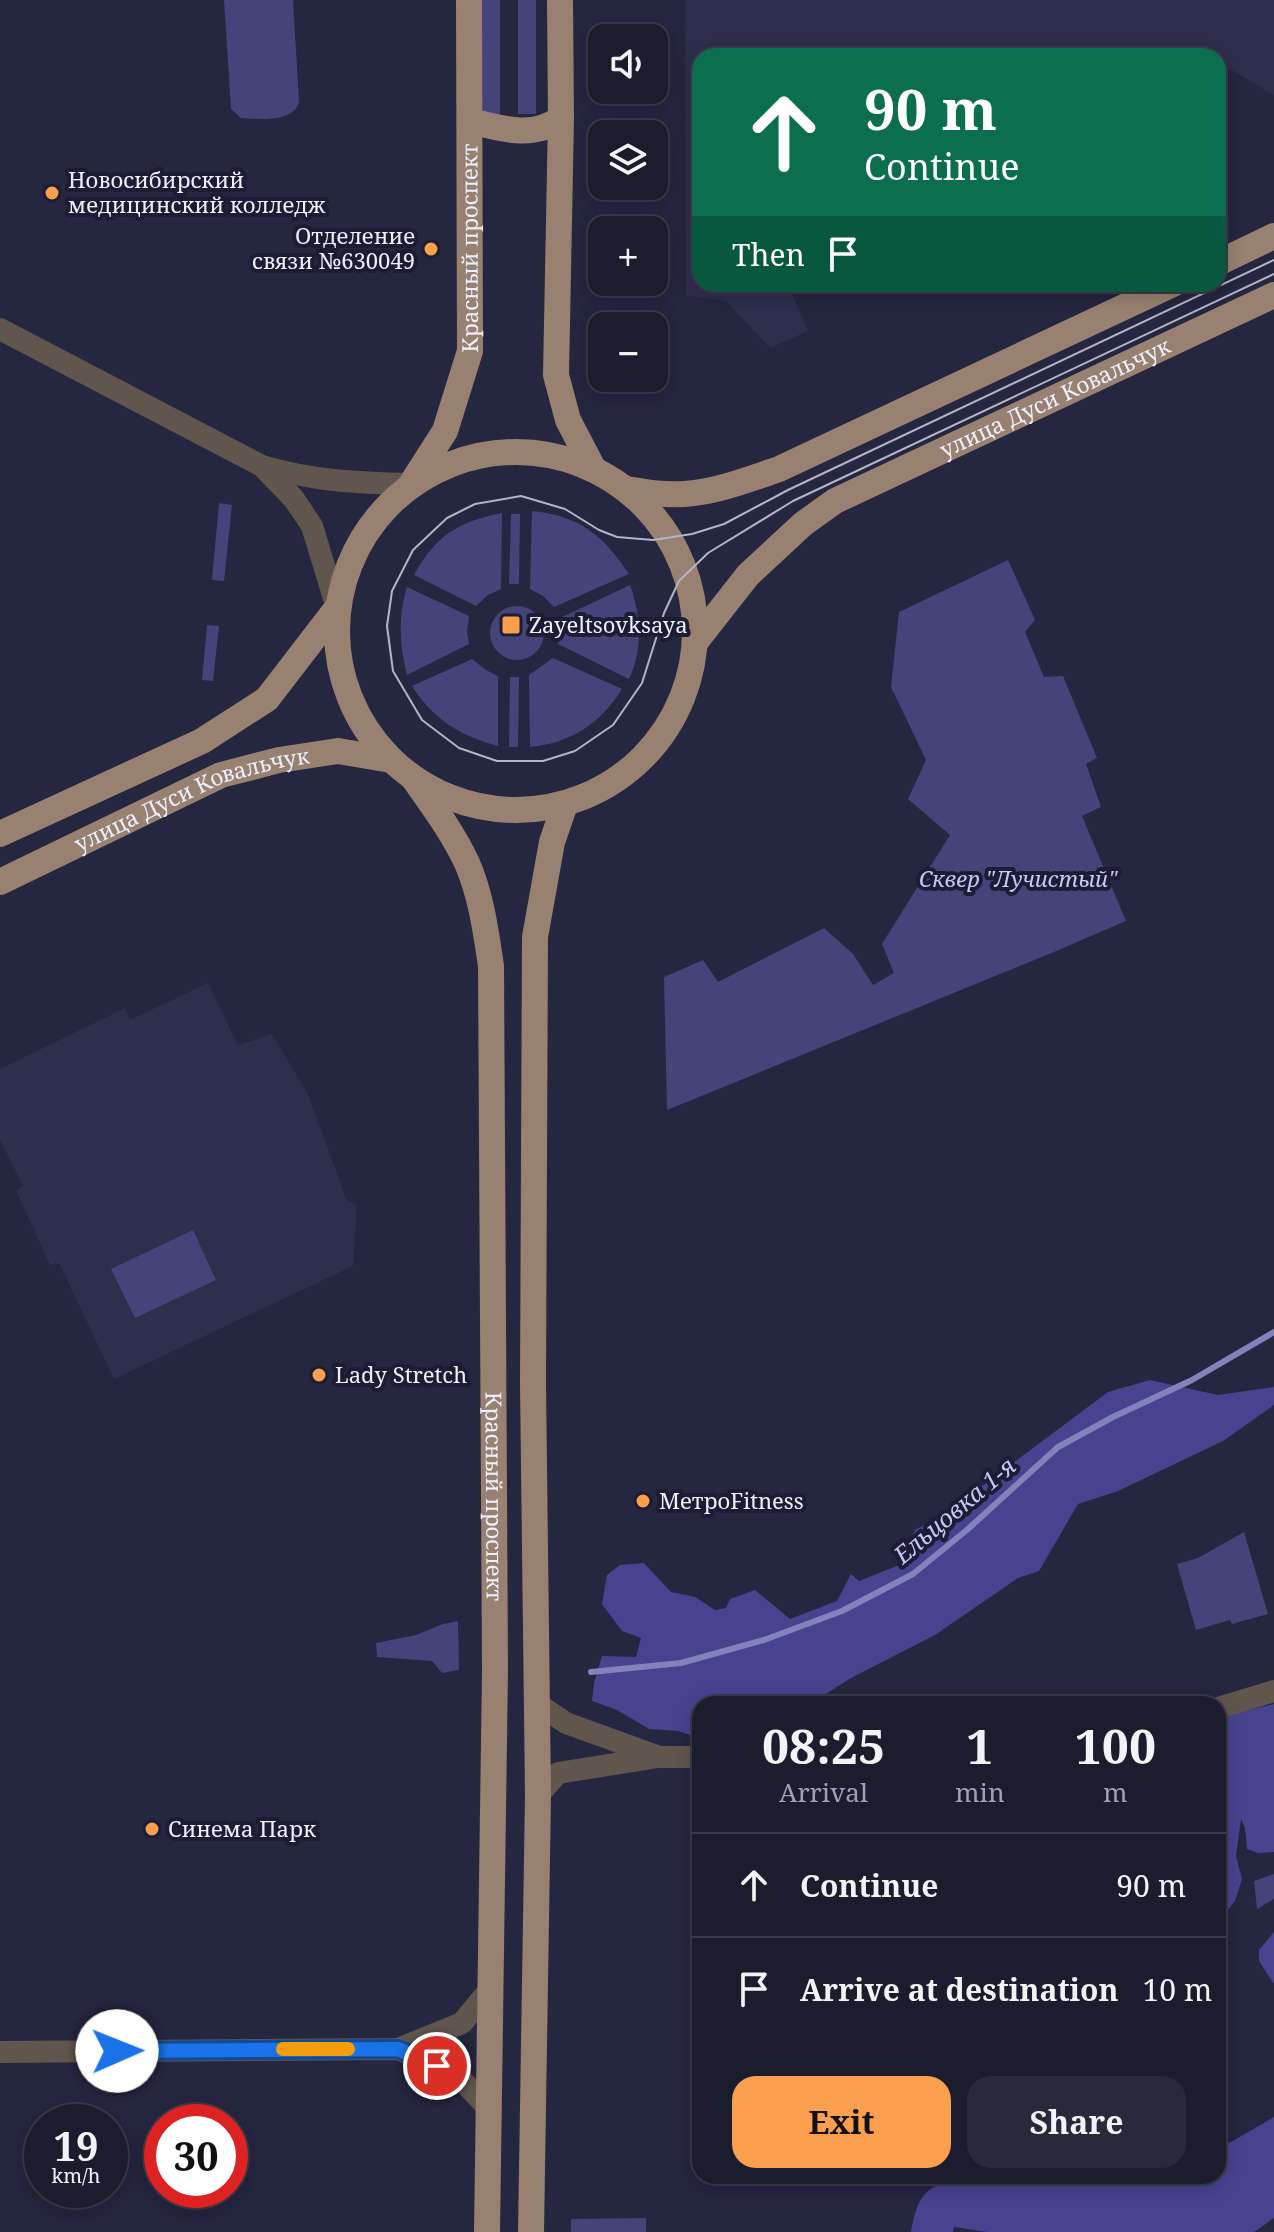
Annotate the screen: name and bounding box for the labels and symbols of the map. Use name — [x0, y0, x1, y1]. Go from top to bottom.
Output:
street label: Красный проспект — [453, 143, 484, 353]
place label: Новосибирский медицинский колледж — [68, 164, 326, 219]
marker: Новосибирский медицинский колледж — [43, 184, 61, 202]
place label: Отделение связи №630049 — [252, 220, 415, 275]
marker: Отделение связи №630049 — [422, 240, 440, 258]
street label: улица Дуси Ковальчук — [934, 329, 1176, 464]
place label: Zayeltsovksaya — [529, 609, 688, 639]
marker: Zayeltsovksaya — [500, 614, 522, 636]
street label: улица Дуси Ковальчук — [69, 739, 312, 858]
park label: Сквер "Лучистый" — [919, 863, 1118, 893]
place label: Lady Stretch — [335, 1359, 467, 1389]
marker: Lady Stretch — [310, 1366, 328, 1384]
street label: Красный проспект — [479, 1392, 511, 1602]
water label: Ельцовка 1-я — [885, 1449, 1022, 1571]
place label: МетроFitness — [659, 1485, 804, 1515]
marker: МетроFitness — [634, 1492, 652, 1510]
place label: Синема Парк — [168, 1813, 317, 1843]
marker: Синема Парк — [143, 1820, 161, 1838]
position arrow — [75, 2009, 159, 2093]
pin — [403, 2032, 471, 2100]
speed limit sign: 30 — [144, 2104, 248, 2208]

